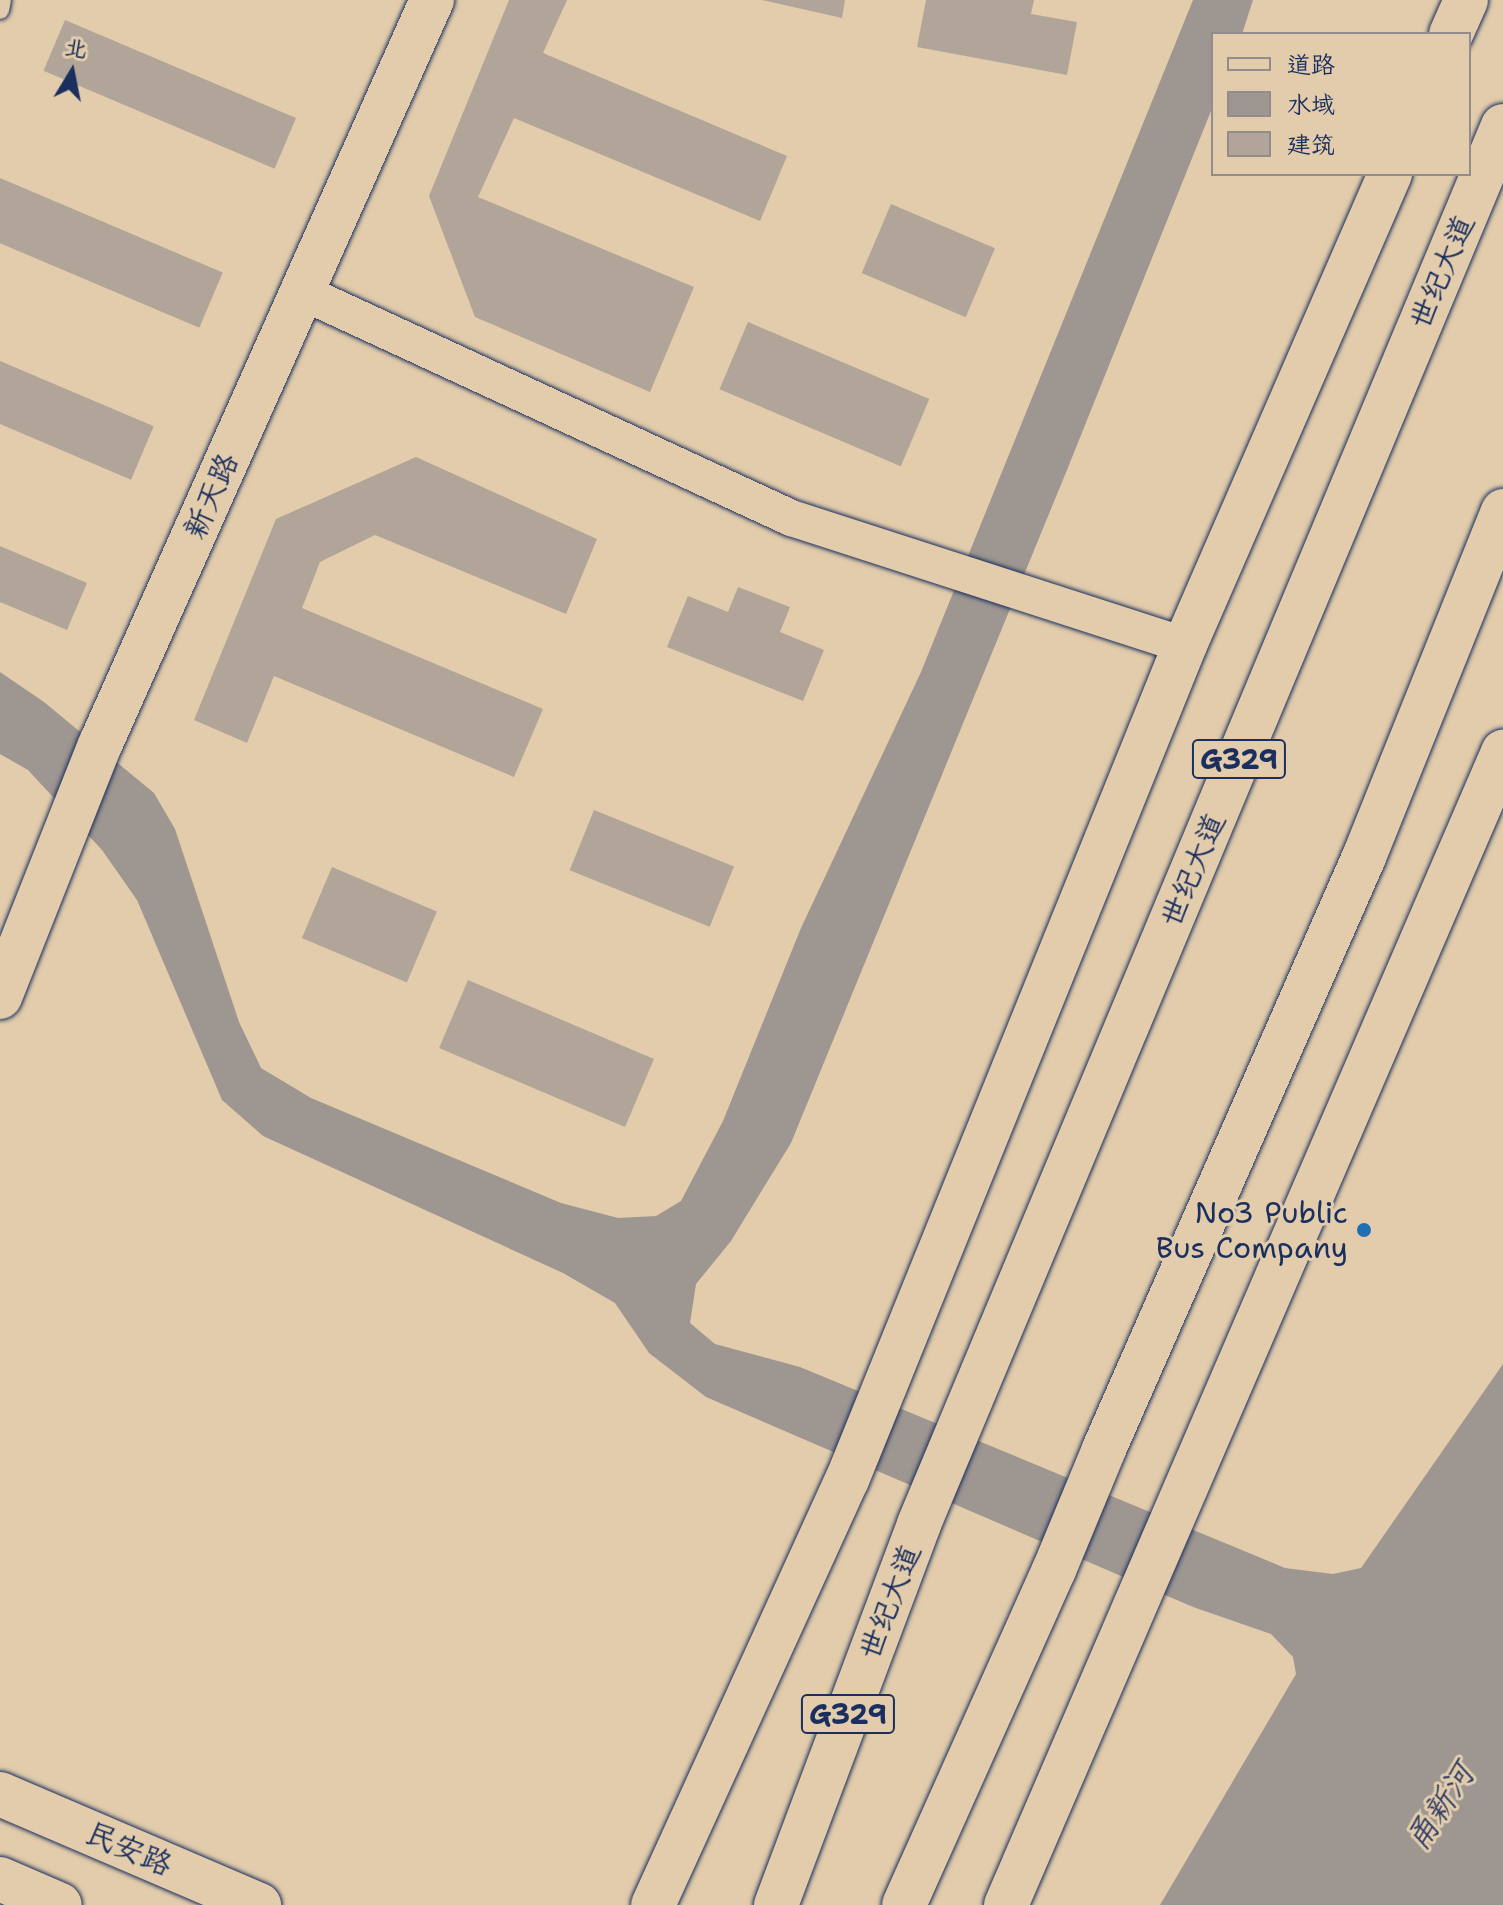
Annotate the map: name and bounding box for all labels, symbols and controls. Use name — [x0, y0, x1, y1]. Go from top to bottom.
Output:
north arrow — [32, 32, 112, 112]
text: 北 — [63, 32, 90, 64]
legend — [1211, 32, 1471, 176]
text: 道路 — [1287, 49, 1335, 81]
text: 水域 — [1287, 89, 1335, 121]
text: 建筑 — [1287, 129, 1335, 161]
street label: 世纪大道 — [1402, 210, 1482, 334]
street label: 新天路 — [176, 448, 246, 544]
road number: G329 — [1191, 735, 1287, 783]
street label: 世纪大道 — [1153, 808, 1233, 932]
place label: No3 Public Bus Company — [1156, 1195, 1348, 1266]
marker: No3 Public Bus Company — [1355, 1221, 1373, 1239]
street label: 世纪大道 — [852, 1540, 928, 1664]
road number: G329 — [800, 1690, 896, 1738]
water label: 甬新河 — [1398, 1756, 1482, 1858]
street label: 民安路 — [81, 1815, 177, 1883]

